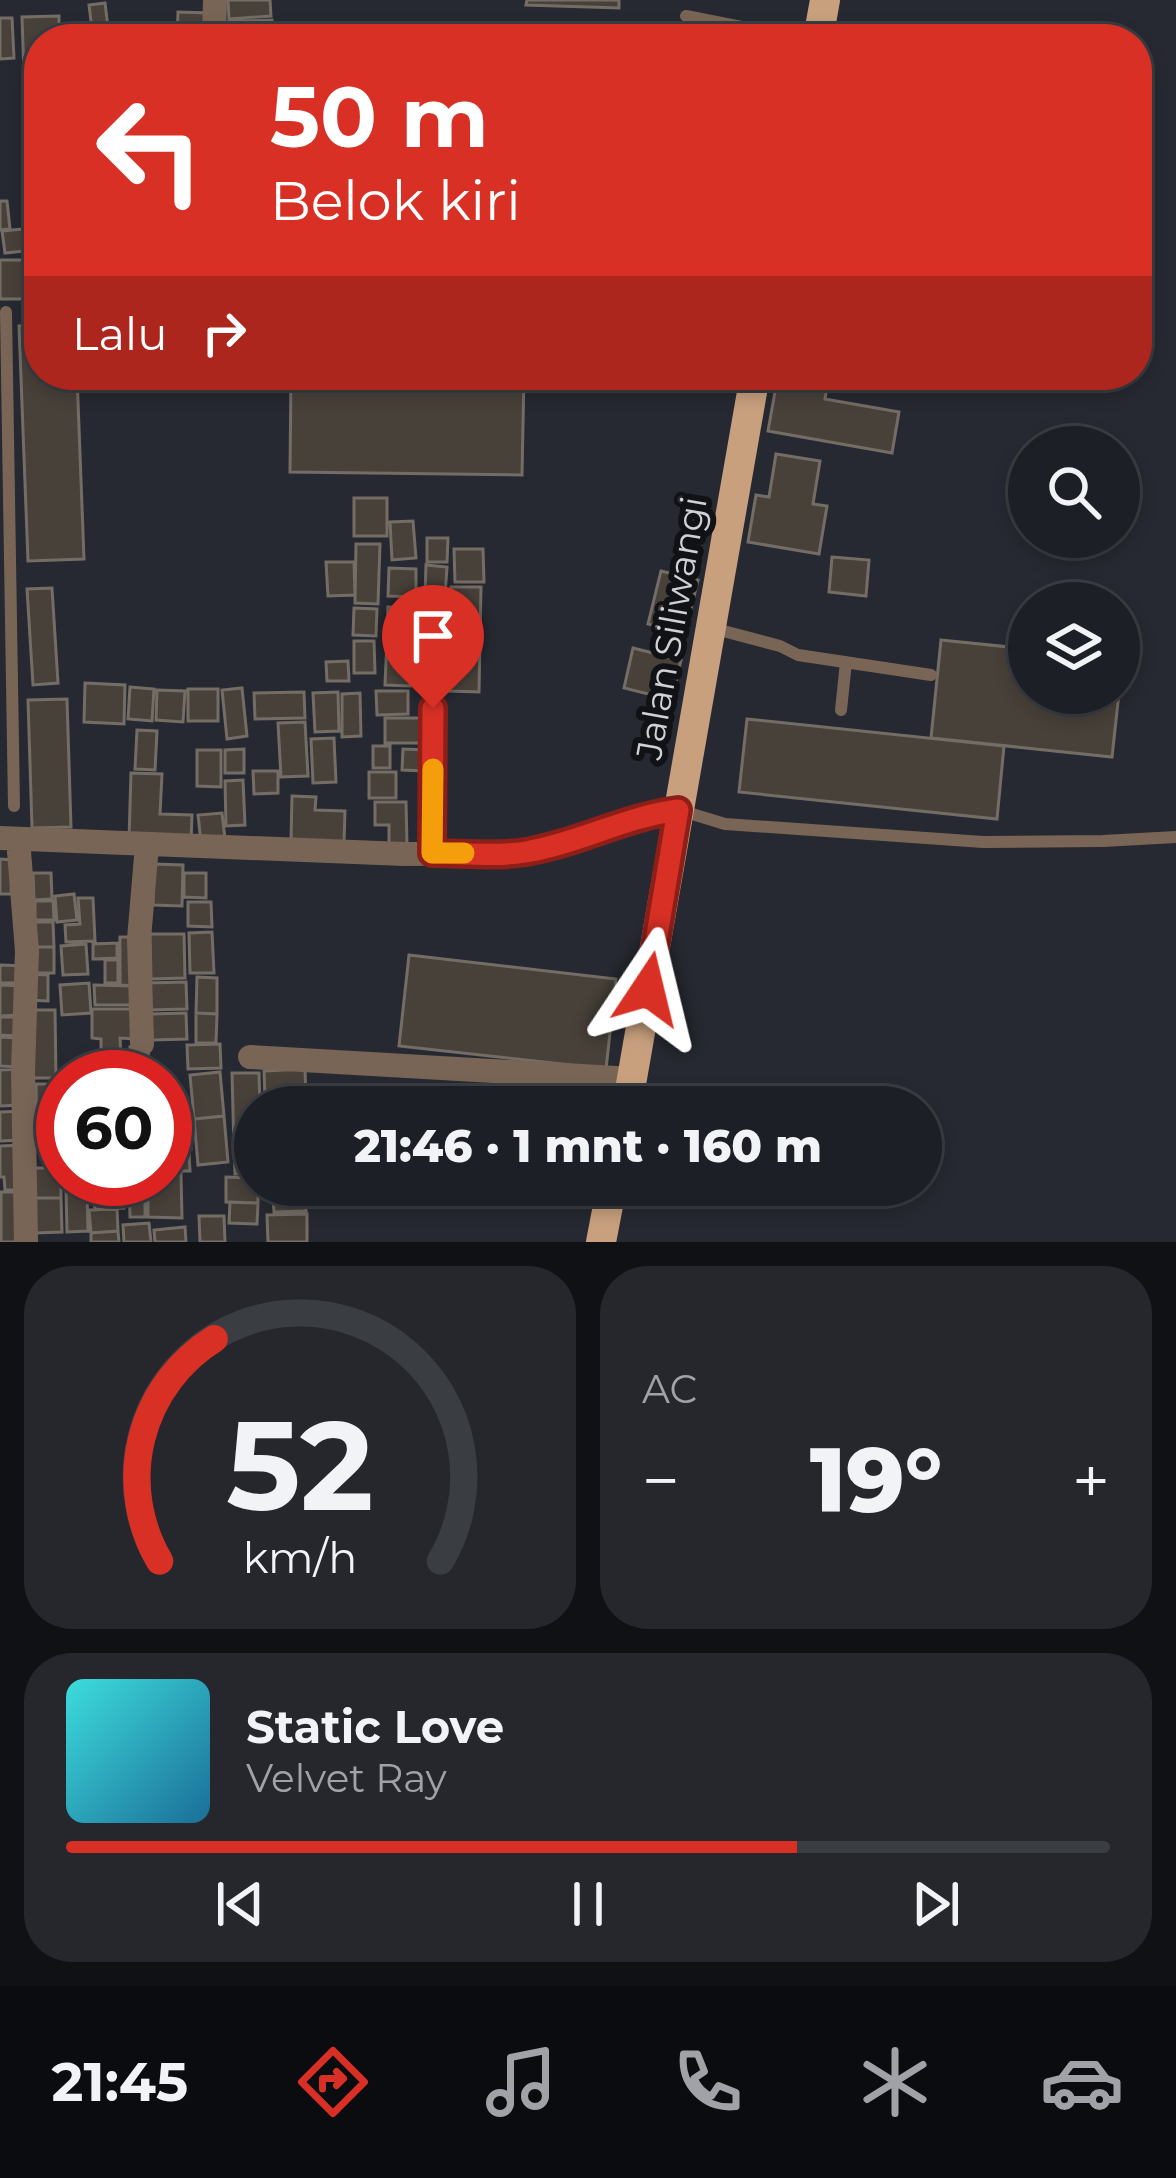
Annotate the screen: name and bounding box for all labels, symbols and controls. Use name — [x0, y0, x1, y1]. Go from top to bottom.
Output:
text: 50 m — [270, 66, 489, 168]
icon: left — [72, 72, 228, 228]
text: Belok kiri — [270, 168, 521, 234]
icon: right — [191, 300, 257, 366]
text: Lalu — [72, 306, 167, 361]
map controls — [1008, 426, 1140, 714]
button: search — [1008, 426, 1140, 558]
street label: Jalan Siliwangi — [626, 493, 716, 764]
button: layers — [1008, 582, 1140, 714]
pin — [382, 585, 484, 708]
icon: arrive — [400, 603, 466, 669]
position arrow — [585, 926, 711, 1052]
speed limit sign: 60 — [36, 1050, 192, 1206]
text: 21:46 · 1 mnt · 160 m — [354, 1118, 822, 1173]
text: AC — [642, 1365, 697, 1413]
text: 52 — [226, 1389, 374, 1541]
text: 19° — [810, 1425, 942, 1535]
text: − — [642, 1440, 680, 1521]
text: + — [1072, 1440, 1110, 1521]
text: km/h — [243, 1530, 357, 1583]
text: Static Love — [246, 1699, 504, 1754]
text: Velvet Ray — [246, 1754, 447, 1802]
icon: previous — [207, 1871, 273, 1937]
icon: pause — [555, 1871, 621, 1937]
icon: next — [903, 1871, 969, 1937]
icon: directions — [291, 2040, 375, 2124]
icon: music — [479, 2040, 563, 2124]
icon: phone — [666, 2040, 750, 2124]
icon: climate — [853, 2040, 937, 2124]
icon: car — [1040, 2040, 1124, 2124]
text: 21:45 — [52, 2049, 188, 2115]

